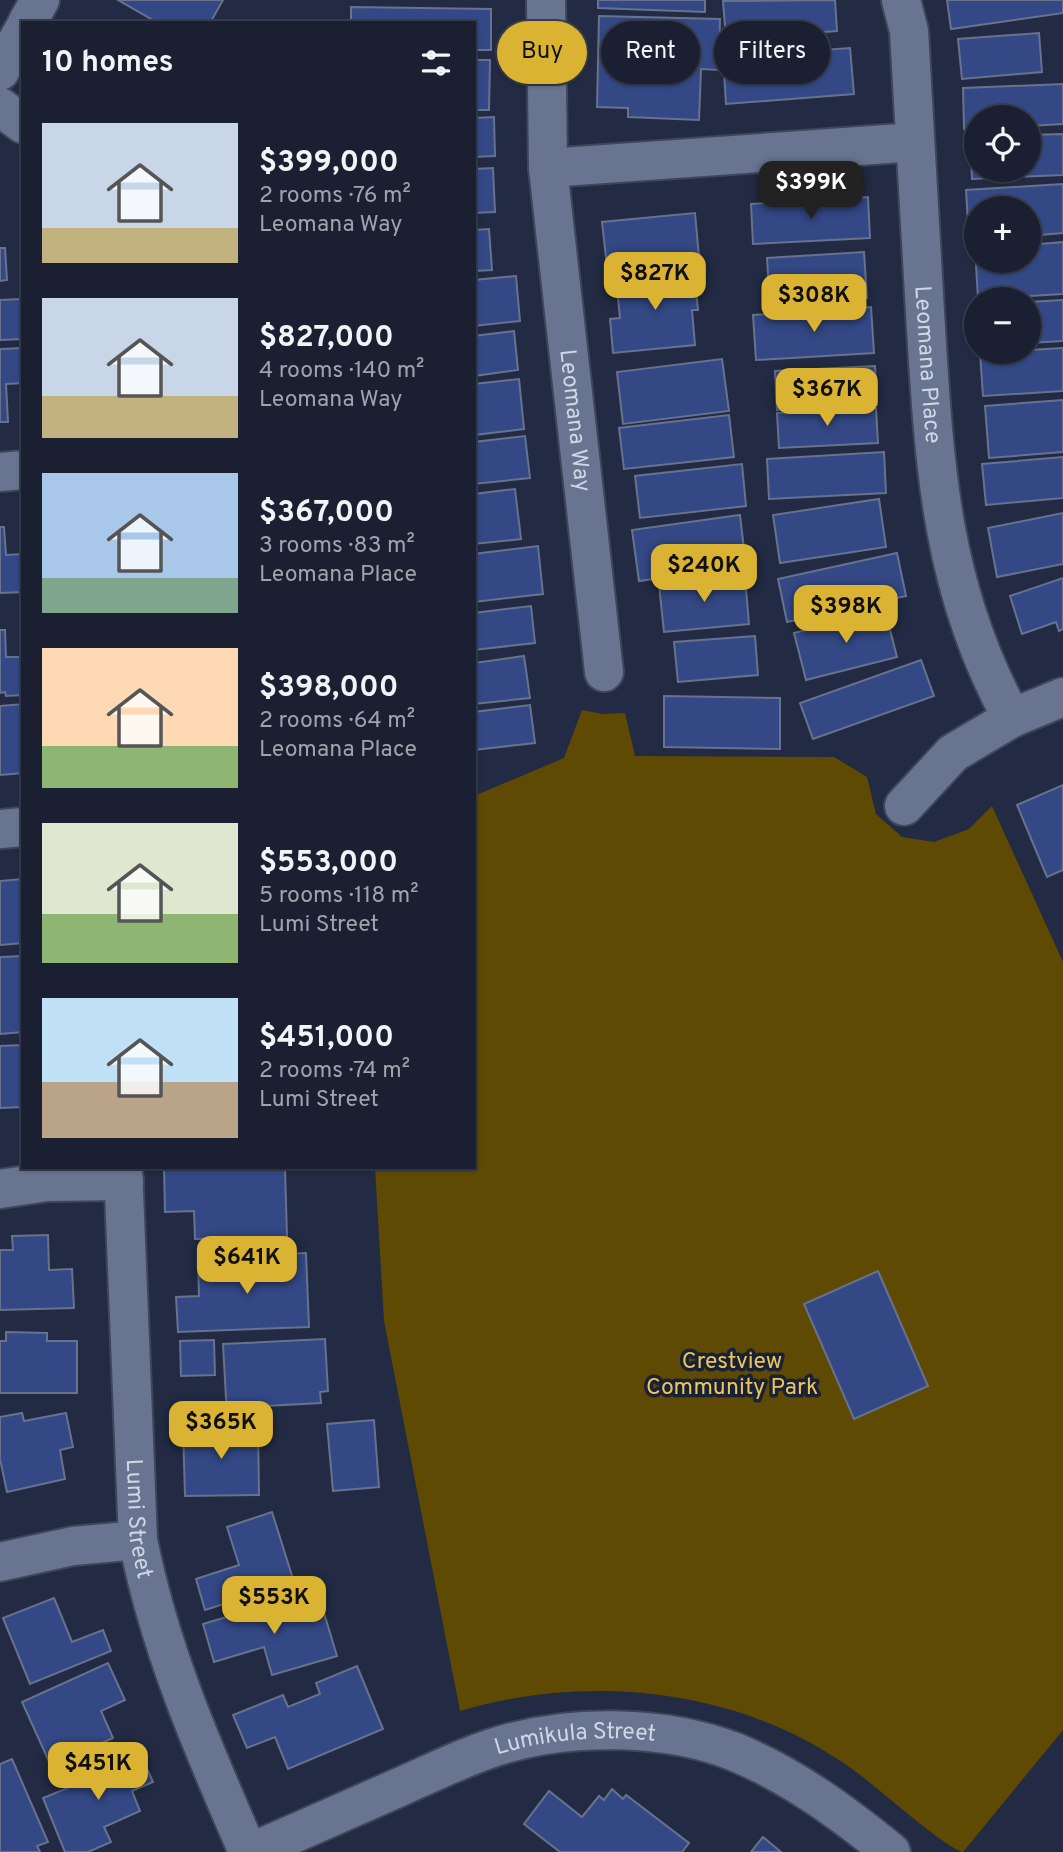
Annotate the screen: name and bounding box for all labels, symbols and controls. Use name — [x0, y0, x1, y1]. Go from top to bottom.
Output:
chip: Buy — [497, 21, 587, 84]
chip: Rent — [601, 21, 700, 84]
chip: Filters — [714, 21, 830, 84]
icon: filters — [417, 44, 455, 82]
text: 10 homes — [42, 45, 173, 82]
map controls — [964, 105, 1041, 364]
button: locate — [964, 105, 1041, 182]
text: $399,000 — [259, 145, 399, 182]
icon: home — [98, 151, 182, 235]
pin: $399K — [762, 162, 860, 221]
text: $399K — [775, 169, 847, 198]
text: 2 rooms · 76 m² — [259, 182, 411, 211]
button: + — [964, 196, 1041, 273]
text: Leomana Way — [259, 211, 402, 240]
pin: $827K — [606, 252, 704, 312]
text: $827K — [620, 260, 690, 289]
pin: $308K — [765, 274, 863, 334]
text: $308K — [777, 282, 851, 311]
street label: Leomana Place — [906, 285, 946, 445]
button: − — [964, 287, 1041, 364]
text: $827,000 — [259, 320, 394, 357]
icon: home — [98, 326, 182, 410]
street label: Leomana Way — [551, 348, 596, 494]
text: 4 rooms · 140 m² — [259, 357, 424, 386]
pin: $367K — [778, 368, 876, 428]
text: $367K — [792, 376, 862, 405]
text: Leomana Way — [259, 386, 402, 415]
text: $367,000 — [259, 495, 394, 532]
icon: home — [98, 501, 182, 585]
text: 3 rooms · 83 m² — [259, 532, 415, 561]
pin: $240K — [655, 544, 753, 604]
text: $240K — [667, 552, 741, 581]
text: Leomana Place — [259, 561, 417, 590]
pin: $398K — [797, 586, 895, 645]
text: $398K — [810, 593, 882, 622]
text: $398,000 — [259, 670, 399, 707]
icon: home — [98, 676, 182, 760]
text: 2 rooms · 64 m² — [259, 707, 415, 736]
text: Leomana Place — [259, 736, 417, 765]
text: $553,000 — [259, 845, 398, 882]
icon: home — [98, 851, 182, 935]
text: 5 rooms · 118 m² — [259, 882, 418, 911]
text: Lumi Street — [259, 911, 379, 940]
text: $451,000 — [259, 1020, 394, 1057]
icon: home — [98, 1026, 182, 1110]
text: 2 rooms · 74 m² — [259, 1057, 410, 1086]
text: Lumi Street — [259, 1086, 379, 1115]
pin: $641K — [198, 1236, 296, 1296]
text: $641K — [213, 1244, 281, 1273]
park label: Crestview Community Park — [646, 1348, 818, 1403]
pin: $365K — [172, 1402, 270, 1461]
text: $365K — [185, 1409, 257, 1438]
street label: Lumi Street — [118, 1458, 158, 1582]
pin: $553K — [225, 1576, 323, 1636]
text: $553K — [238, 1584, 310, 1613]
street label: Lumikula Street — [491, 1718, 657, 1763]
pin: $451K — [49, 1742, 147, 1802]
text: $451K — [64, 1750, 132, 1779]

